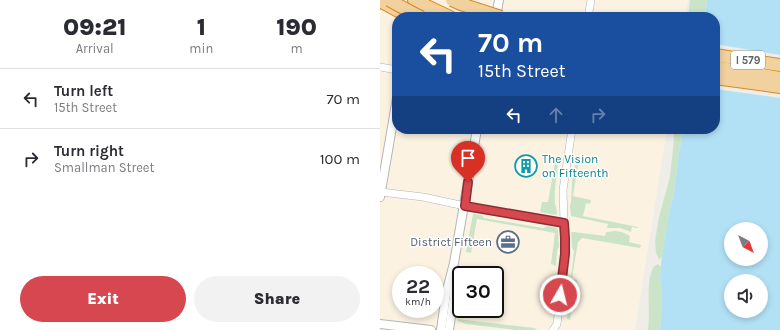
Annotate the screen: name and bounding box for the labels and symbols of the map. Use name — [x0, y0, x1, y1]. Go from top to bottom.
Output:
road number: I 579 — [731, 51, 765, 69]
pin — [451, 141, 485, 182]
place label: The Vision on Fifteenth — [542, 152, 608, 180]
building icon: The Vision on Fifteenth — [513, 153, 539, 179]
north arrow — [724, 222, 768, 266]
office icon: District Fifteen — [495, 229, 521, 255]
place label: District Fifteen — [410, 235, 492, 249]
speed limit sign: 30 — [452, 266, 504, 318]
position arrow — [539, 274, 581, 316]

